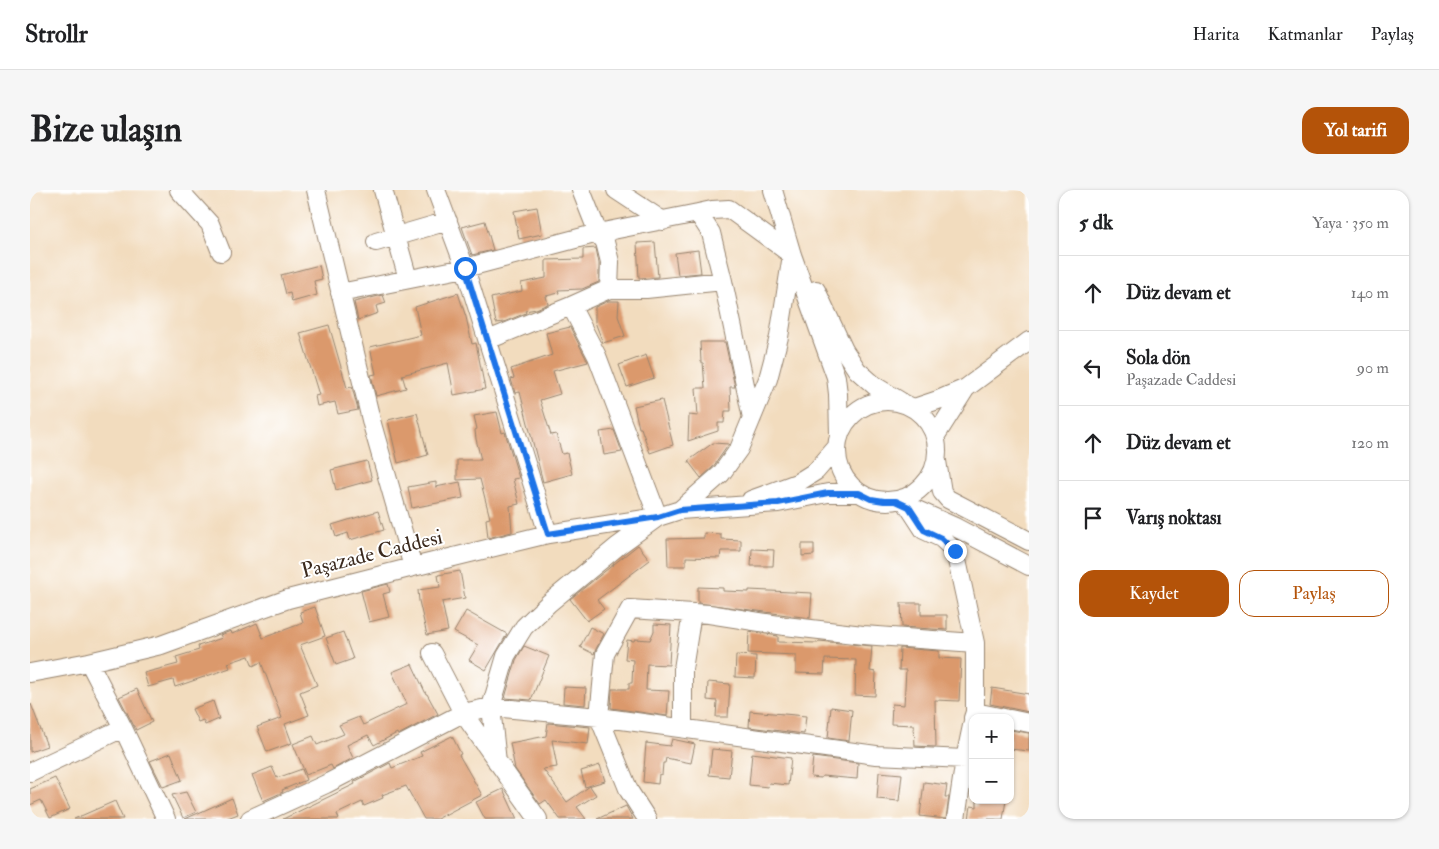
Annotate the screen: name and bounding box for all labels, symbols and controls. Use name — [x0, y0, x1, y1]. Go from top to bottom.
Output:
text: Strollr — [25, 19, 88, 50]
text: Harita — [1193, 23, 1239, 46]
text: Katmanlar — [1267, 23, 1343, 46]
text: Paylaş — [1371, 23, 1414, 46]
button: Yol tarifi — [1302, 107, 1409, 154]
text: Bize ulaşın — [30, 108, 182, 152]
text: 5 dk — [1079, 209, 1113, 236]
text: Yaya · 350 m — [1313, 213, 1389, 233]
route start — [454, 257, 477, 280]
icon: ahead — [1079, 279, 1107, 307]
text: Düz devam et — [1126, 281, 1231, 305]
text: 140 m — [1351, 283, 1389, 303]
text: Sola dön — [1126, 346, 1191, 370]
icon: left — [1079, 354, 1107, 382]
text: 90 m — [1357, 358, 1389, 378]
text: Paşazade Caddesi — [1126, 370, 1236, 390]
icon: ahead — [1079, 429, 1107, 457]
text: Düz devam et — [1126, 431, 1231, 455]
text: 120 m — [1351, 433, 1389, 453]
icon: arrive — [1079, 504, 1107, 532]
text: Varış noktası — [1126, 506, 1222, 530]
street label: Paşazade Caddesi — [299, 523, 446, 585]
route end — [944, 540, 967, 563]
button: Kaydet — [1079, 570, 1229, 617]
button: Paylaş — [1239, 570, 1389, 617]
map controls — [969, 714, 1014, 804]
button: + — [969, 714, 1014, 759]
button: − — [969, 759, 1014, 804]

